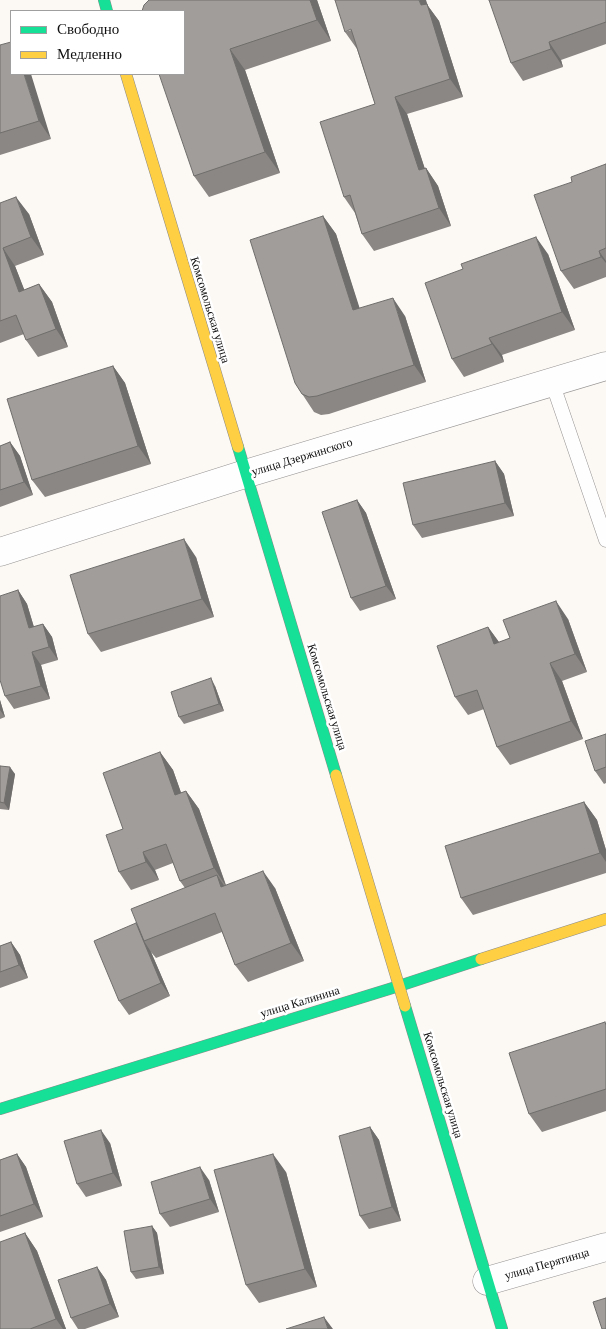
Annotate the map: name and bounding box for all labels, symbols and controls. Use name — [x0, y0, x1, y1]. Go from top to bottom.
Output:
legend — [10, 10, 185, 75]
text: Свободно — [57, 21, 119, 37]
text: Медленно — [57, 46, 122, 62]
street label: Комсомольская улица — [187, 255, 233, 365]
street label: улица Дзержинского — [250, 435, 354, 479]
street label: Комсомольская улица — [304, 642, 350, 752]
street label: улица Калинина — [259, 983, 341, 1021]
street label: Комсомольская улица — [420, 1030, 466, 1140]
street label: улица Перятинца — [503, 1245, 591, 1283]

